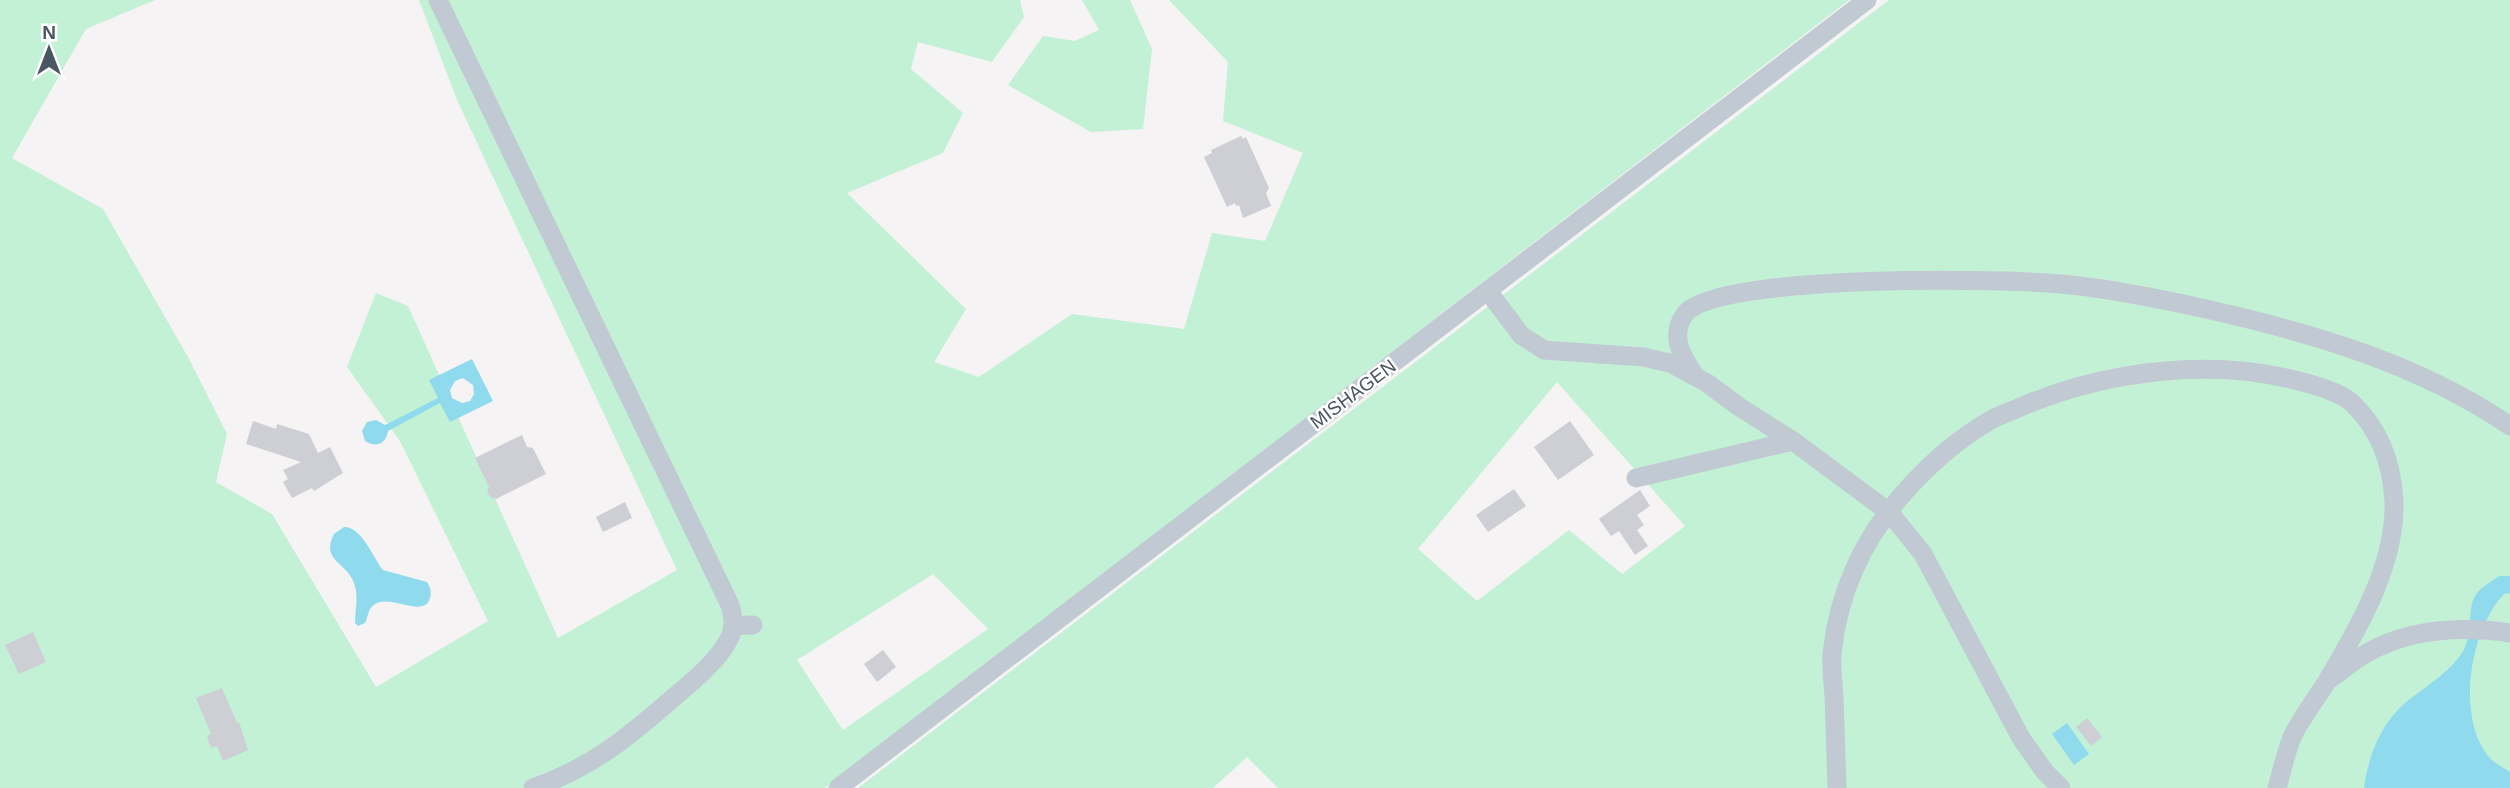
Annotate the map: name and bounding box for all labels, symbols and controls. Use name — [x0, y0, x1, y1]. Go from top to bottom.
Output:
north arrow — [14, 14, 84, 84]
text: N — [42, 22, 56, 43]
street label: MISHAGEN — [1306, 355, 1400, 433]

